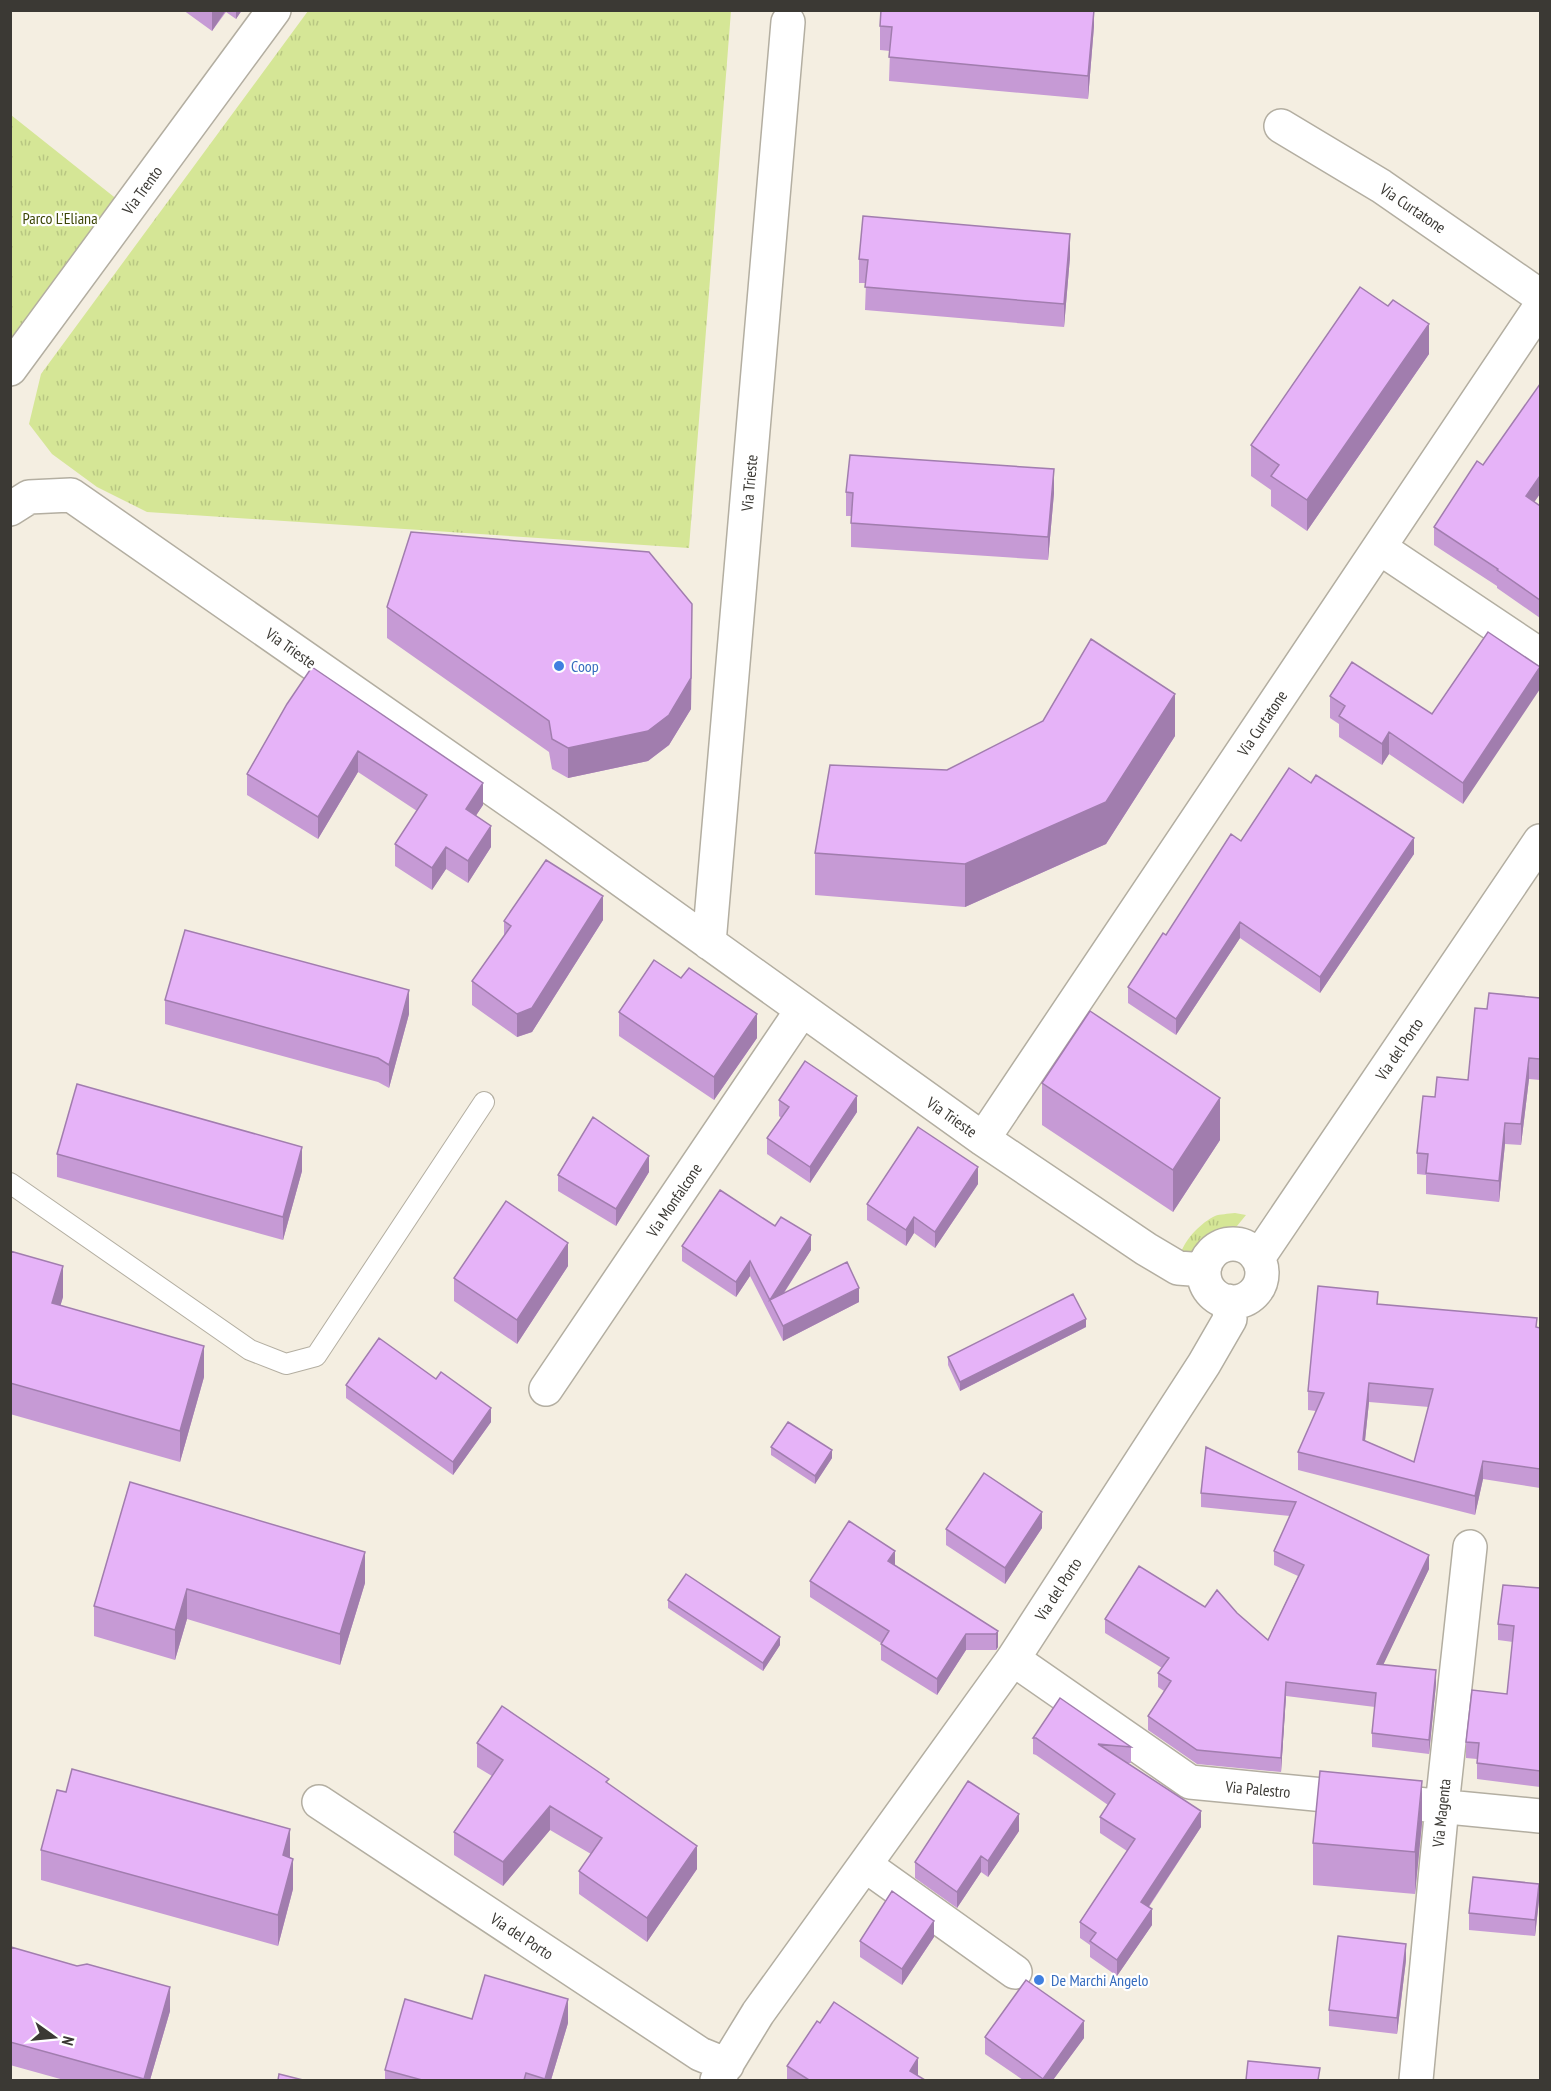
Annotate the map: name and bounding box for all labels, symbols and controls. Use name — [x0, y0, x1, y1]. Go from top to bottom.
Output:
street label: Via Trento — [117, 162, 166, 219]
street label: Via Curtatone — [1375, 178, 1450, 237]
park label: Parco L'Eliana — [22, 208, 98, 228]
street label: Via Trieste — [736, 454, 761, 513]
street label: Via Trieste — [261, 623, 320, 672]
place label: Coop — [571, 656, 599, 676]
marker: Coop — [552, 659, 566, 673]
street label: Via Curtatone — [1232, 686, 1291, 761]
street label: Via del Porto — [1370, 1014, 1427, 1085]
street label: Via Trieste — [922, 1092, 981, 1141]
street label: Via Monfalcone — [641, 1159, 706, 1242]
street label: Via del Porto — [1030, 1554, 1086, 1625]
street label: Via Palestro — [1224, 1776, 1291, 1802]
street label: Via Magenta — [1427, 1778, 1455, 1849]
street label: Via del Porto — [486, 1908, 557, 1964]
place label: De Marchi Angelo — [1051, 1970, 1148, 1990]
marker: De Marchi Angelo — [1032, 1973, 1046, 1987]
north arrow — [24, 2007, 84, 2067]
text: N — [58, 2034, 79, 2048]

